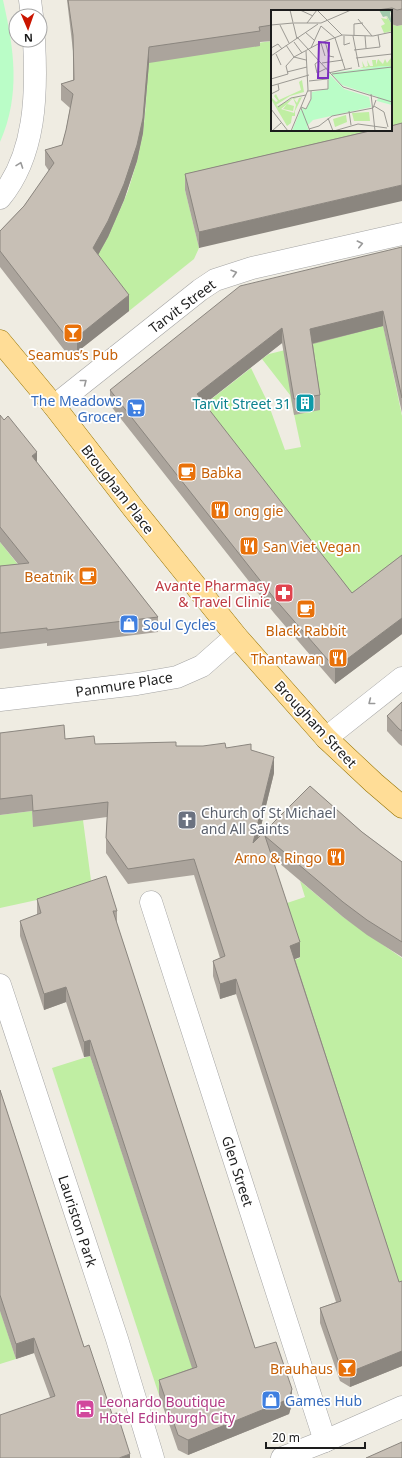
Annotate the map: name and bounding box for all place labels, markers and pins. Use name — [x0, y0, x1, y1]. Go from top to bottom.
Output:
bar icon: Seamus’s Pub — [62, 322, 84, 344]
place label: Seamus’s Pub — [28, 345, 118, 364]
place label: The Meadows Grocer — [31, 391, 122, 426]
building icon: Tarvit Street 31 — [294, 392, 316, 414]
place label: Tarvit Street 31 — [193, 394, 291, 413]
supermarket icon: The Meadows Grocer — [125, 397, 147, 419]
cafe icon: Babka — [176, 461, 198, 483]
place label: Babka — [201, 463, 242, 482]
restaurant icon: ong gie — [209, 499, 231, 521]
place label: ong gie — [234, 501, 284, 520]
restaurant icon: San Viet Vegan — [238, 535, 260, 557]
place label: San Viet Vegan — [263, 537, 361, 556]
cafe icon: Beatnik — [77, 565, 99, 587]
place label: Beatnik — [24, 567, 75, 586]
place label: Avante Pharmacy & Travel Clinic — [155, 576, 271, 611]
pharmacy icon: Avante Pharmacy & Travel Clinic — [273, 582, 295, 604]
cafe icon: Black Rabbit — [295, 598, 317, 620]
shop icon: Soul Cycles — [118, 613, 140, 635]
place label: Soul Cycles — [143, 615, 216, 634]
place label: Black Rabbit — [266, 621, 346, 640]
restaurant icon: Thantawan — [327, 647, 349, 669]
place label: Thantawan — [251, 649, 324, 668]
place label: Church of St Michael and All Saints — [201, 803, 336, 838]
church icon: Church of St Michael and All Saints — [176, 809, 198, 831]
restaurant icon: Arno & Ringo — [325, 846, 347, 868]
place label: Arno & Ringo — [235, 848, 322, 867]
bar icon: Brauhaus — [336, 1357, 358, 1379]
place label: Brauhaus — [270, 1359, 333, 1378]
shop icon: Games Hub — [260, 1389, 282, 1411]
place label: Games Hub — [285, 1391, 362, 1410]
place label: Leonardo Boutique Hotel Edinburgh City — [99, 1392, 236, 1427]
hotel icon: Leonardo Boutique Hotel Edinburgh City — [74, 1398, 96, 1420]

